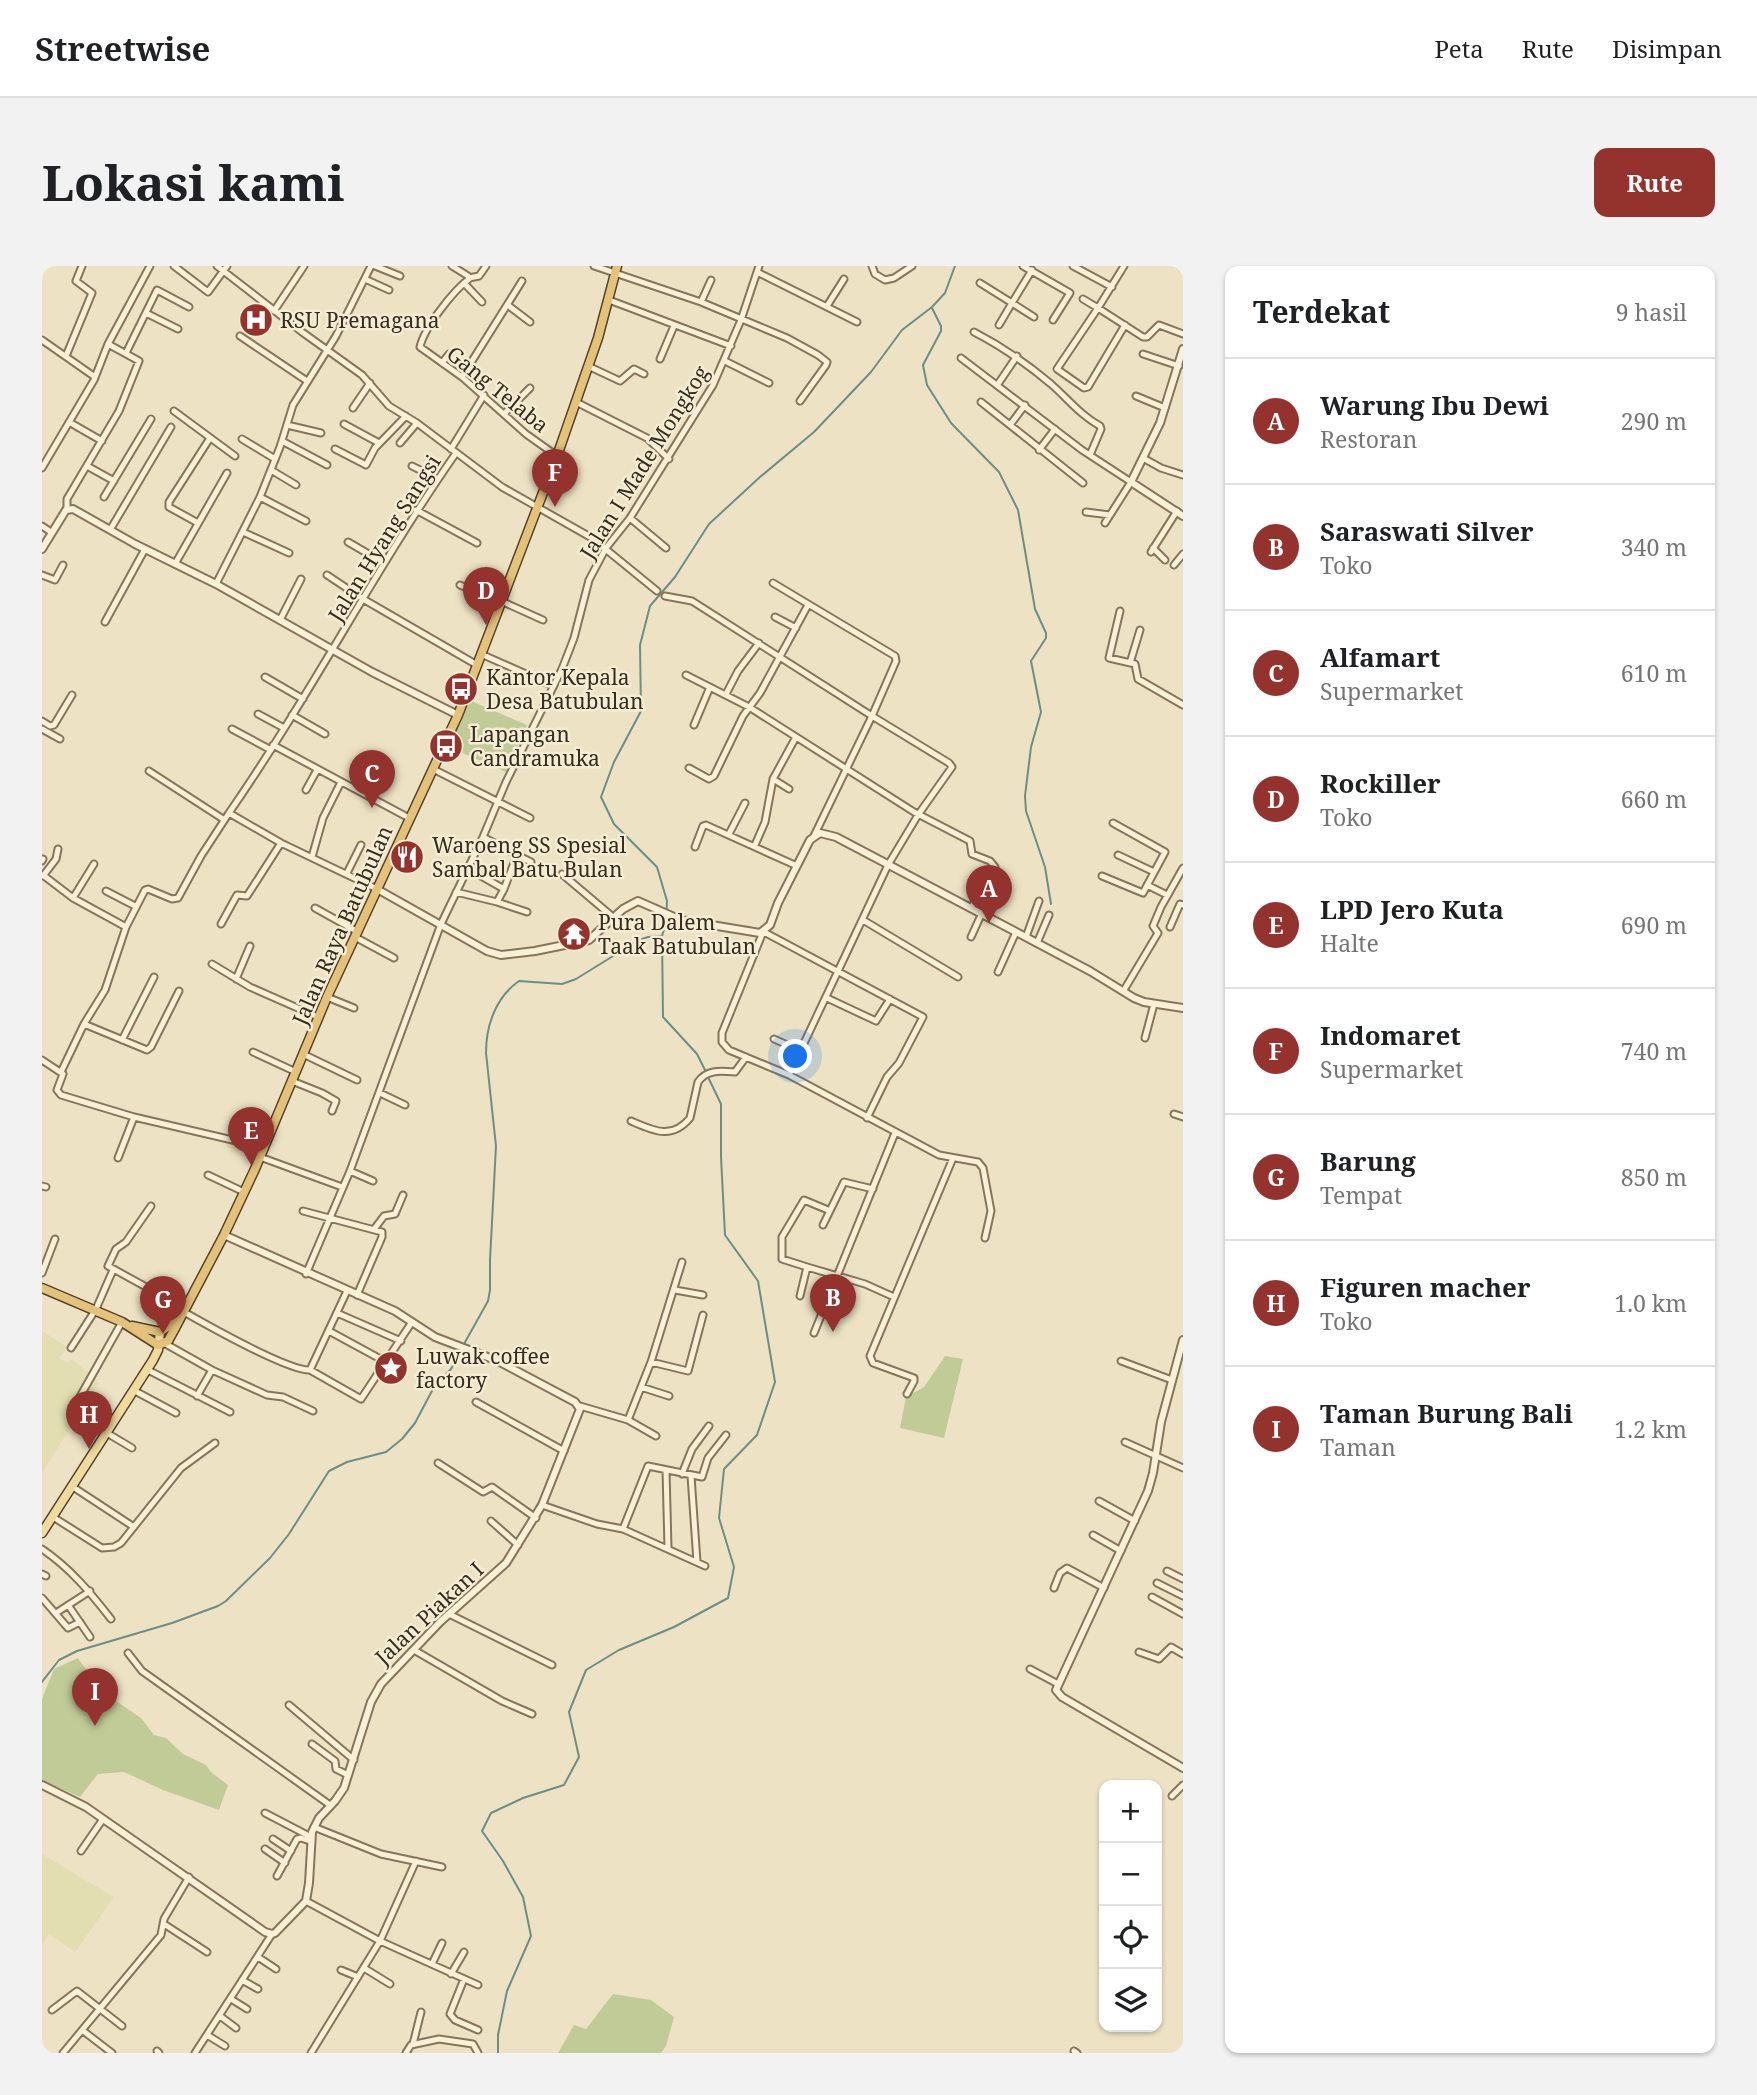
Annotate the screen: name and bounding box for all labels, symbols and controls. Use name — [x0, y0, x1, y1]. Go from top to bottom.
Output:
text: Streetwise — [35, 26, 210, 71]
text: Peta — [1434, 32, 1484, 65]
text: Rute — [1522, 32, 1574, 65]
text: Disimpan — [1612, 32, 1722, 65]
button: Rute — [1594, 148, 1715, 217]
text: Lokasi kami — [42, 149, 344, 215]
text: Terdekat — [1253, 291, 1390, 332]
text: 9 hasil — [1616, 296, 1687, 328]
hospital icon: RSU Premagana — [237, 301, 275, 339]
place label: RSU Premagana — [280, 306, 440, 334]
street label: Gang Telaba — [441, 339, 555, 439]
street label: Jalan I Made Mongkog — [573, 359, 715, 565]
text: Warung Ibu Dewi — [1320, 387, 1549, 423]
text: A — [1267, 405, 1285, 437]
text: 290 m — [1621, 405, 1687, 437]
text: Restoran — [1320, 423, 1417, 455]
street label: Jalan Hyang Sangsi — [321, 449, 447, 628]
pin: F — [532, 449, 578, 507]
text: Saraswati Silver — [1320, 513, 1534, 549]
text: B — [1268, 531, 1284, 563]
text: 340 m — [1621, 531, 1687, 563]
text: Toko — [1320, 549, 1373, 581]
pin: D — [463, 567, 509, 625]
text: Alfamart — [1320, 639, 1440, 675]
text: C — [1268, 657, 1284, 689]
text: 610 m — [1621, 657, 1687, 689]
place label: Kantor Kepala Desa Batubulan — [486, 663, 644, 715]
bus stop icon: Kantor Kepala Desa Batubulan — [442, 670, 480, 708]
text: Supermarket — [1320, 675, 1463, 707]
place label: Lapangan Candramuka — [470, 720, 600, 772]
bus stop icon: Lapangan Candramuka — [427, 727, 465, 765]
pin: C — [349, 750, 395, 808]
text: Rockiller — [1320, 765, 1441, 801]
text: D — [1267, 783, 1285, 815]
text: 660 m — [1621, 783, 1687, 815]
text: Toko — [1320, 801, 1373, 833]
street label: Jalan Raya Batubulan — [285, 821, 399, 1030]
place label: Waroeng SS Spesial Sambal Batu Bulan — [432, 831, 627, 883]
restaurant icon: Waroeng SS Spesial Sambal Batu Bulan — [388, 838, 426, 876]
pin: A — [966, 865, 1012, 923]
text: LPD Jero Kuta — [1320, 891, 1504, 927]
place label: Pura Dalem Taak Batubulan — [598, 908, 756, 960]
text: E — [1268, 909, 1284, 941]
text: 690 m — [1621, 909, 1687, 941]
temple icon: Pura Dalem Taak Batubulan — [555, 915, 593, 953]
text: Halte — [1320, 927, 1379, 959]
text: Indomaret — [1320, 1017, 1461, 1053]
text: F — [1269, 1035, 1283, 1067]
text: 740 m — [1621, 1035, 1687, 1067]
your location — [778, 1039, 812, 1073]
text: Supermarket — [1320, 1053, 1463, 1085]
pin: E — [228, 1107, 274, 1165]
text: Barung — [1320, 1143, 1416, 1179]
text: G — [1267, 1161, 1285, 1193]
text: 850 m — [1621, 1161, 1687, 1193]
text: Tempat — [1320, 1179, 1402, 1211]
text: Figuren macher — [1320, 1269, 1531, 1305]
pin: B — [810, 1274, 856, 1332]
pin: G — [140, 1276, 186, 1334]
text: H — [1267, 1287, 1285, 1319]
text: 1.0 km — [1614, 1287, 1687, 1319]
text: Toko — [1320, 1305, 1373, 1337]
place label: Luwak coffee factory — [416, 1342, 550, 1394]
place icon: Luwak coffee factory — [372, 1349, 410, 1387]
pin: H — [66, 1391, 112, 1449]
text: Taman Burung Bali — [1320, 1395, 1573, 1431]
text: I — [1271, 1413, 1281, 1445]
text: 1.2 km — [1614, 1413, 1687, 1445]
text: Taman — [1320, 1431, 1396, 1463]
street label: Jalan Piakan I — [368, 1555, 489, 1671]
pin: I — [72, 1668, 118, 1726]
map controls — [1099, 1780, 1162, 2032]
button: + — [1099, 1780, 1162, 1843]
button: − — [1099, 1843, 1162, 1906]
button: locate — [1099, 1906, 1162, 1969]
button: layers — [1099, 1969, 1162, 2032]

